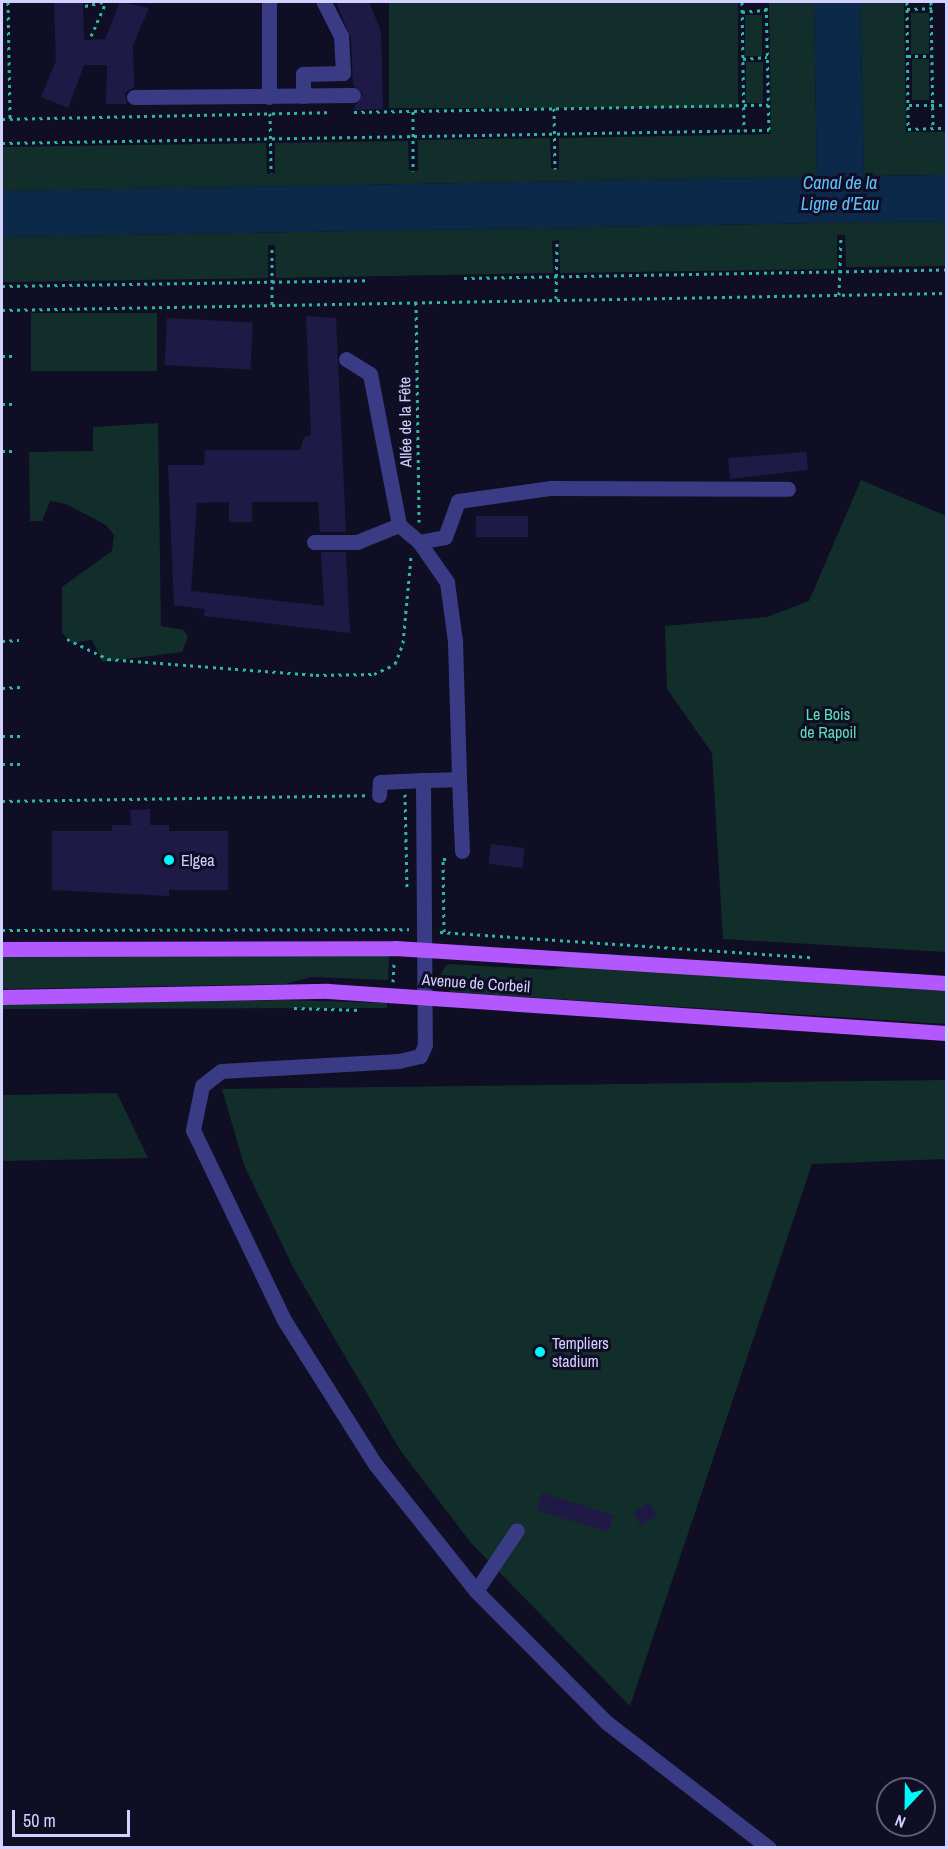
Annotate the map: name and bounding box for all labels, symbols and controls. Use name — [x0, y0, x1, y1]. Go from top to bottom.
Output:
water label: Canal de la Ligne d'Eau — [801, 173, 879, 216]
street label: Allée de la Fête — [395, 377, 415, 467]
park label: Le Bois de Rapoil — [800, 704, 856, 742]
place label: Elgea — [181, 850, 215, 870]
marker: Elgea — [162, 853, 176, 867]
street label: Avenue de Corbeil — [421, 970, 531, 996]
place label: Templiers stadium — [552, 1333, 609, 1371]
marker: Templiers stadium — [533, 1345, 547, 1359]
north arrow — [876, 1777, 936, 1837]
scale bar — [15, 1798, 134, 1836]
text: 50 m — [23, 1808, 56, 1833]
text: N — [891, 1810, 909, 1834]

